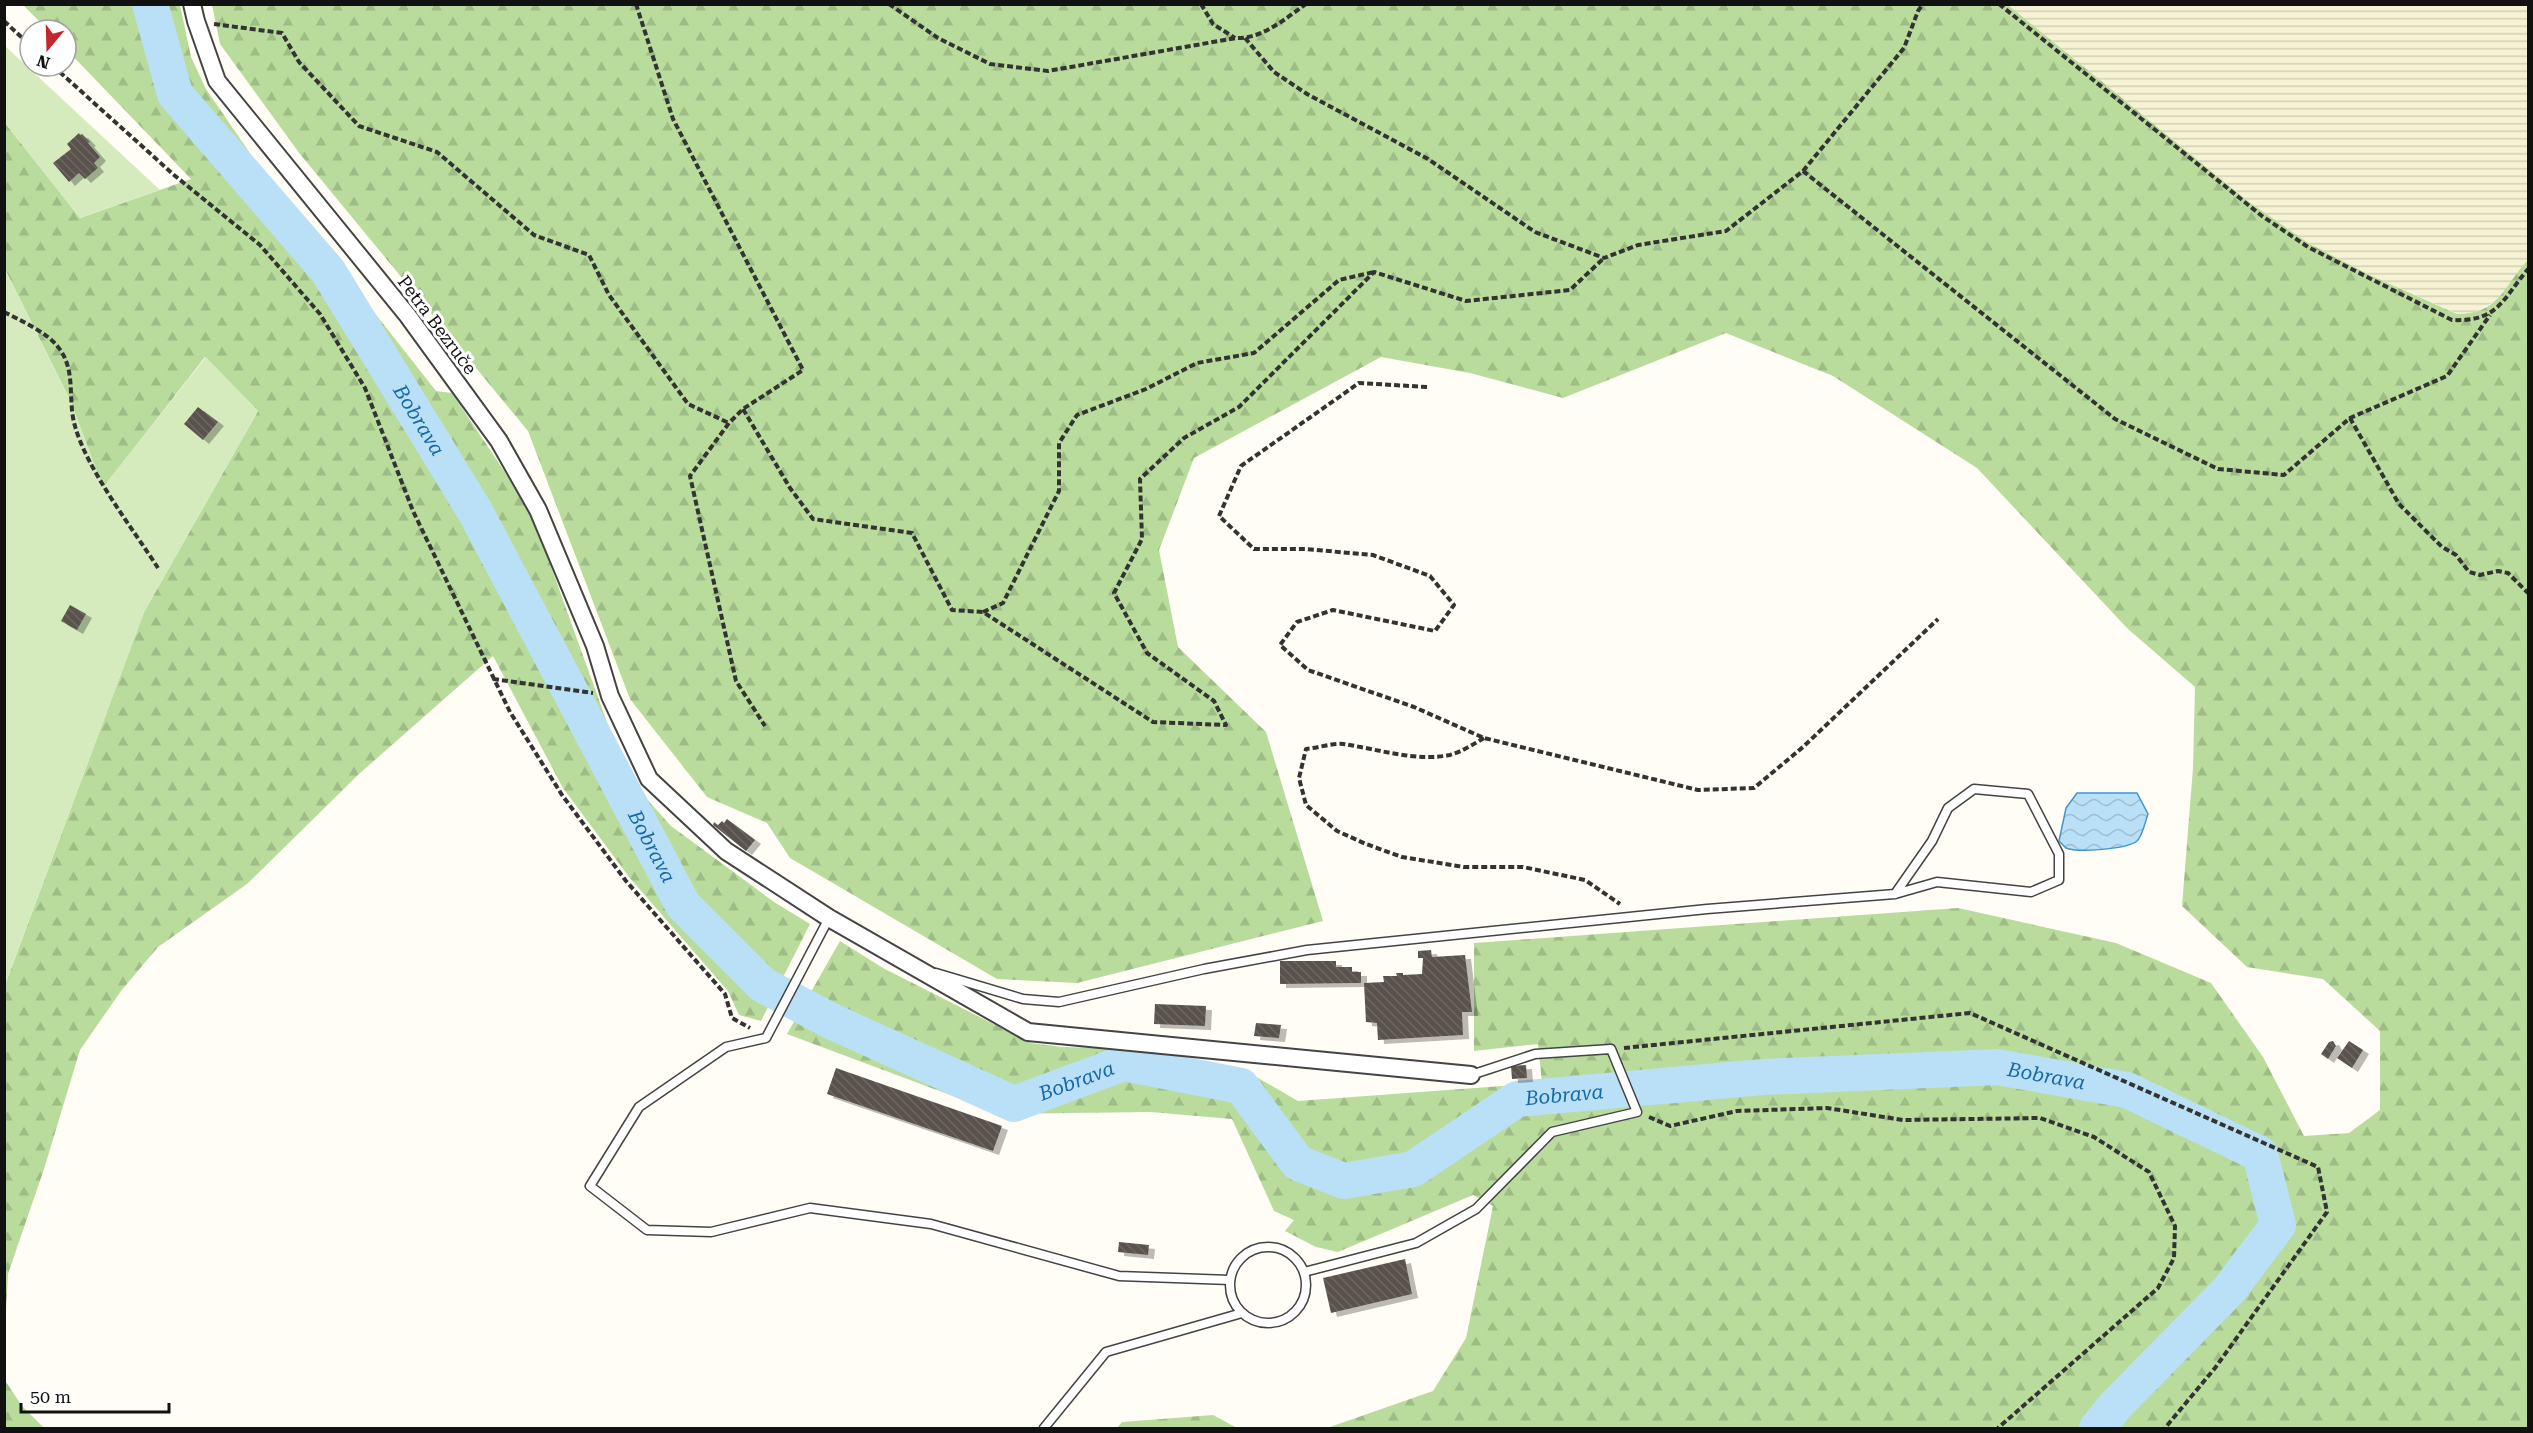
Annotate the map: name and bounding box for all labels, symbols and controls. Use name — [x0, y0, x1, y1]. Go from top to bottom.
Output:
north arrow — [18, 18, 78, 78]
text: N — [34, 51, 52, 73]
street label: Petra Bezruče — [393, 271, 481, 378]
water label: Bobrava — [388, 379, 450, 460]
water label: Bobrava — [623, 805, 681, 887]
water label: Bobrava — [1034, 1056, 1118, 1106]
water label: Bobrava — [2005, 1057, 2087, 1094]
water label: Bobrava — [1523, 1079, 1604, 1110]
scale bar — [21, 1376, 170, 1414]
text: 50 m — [30, 1386, 71, 1407]

